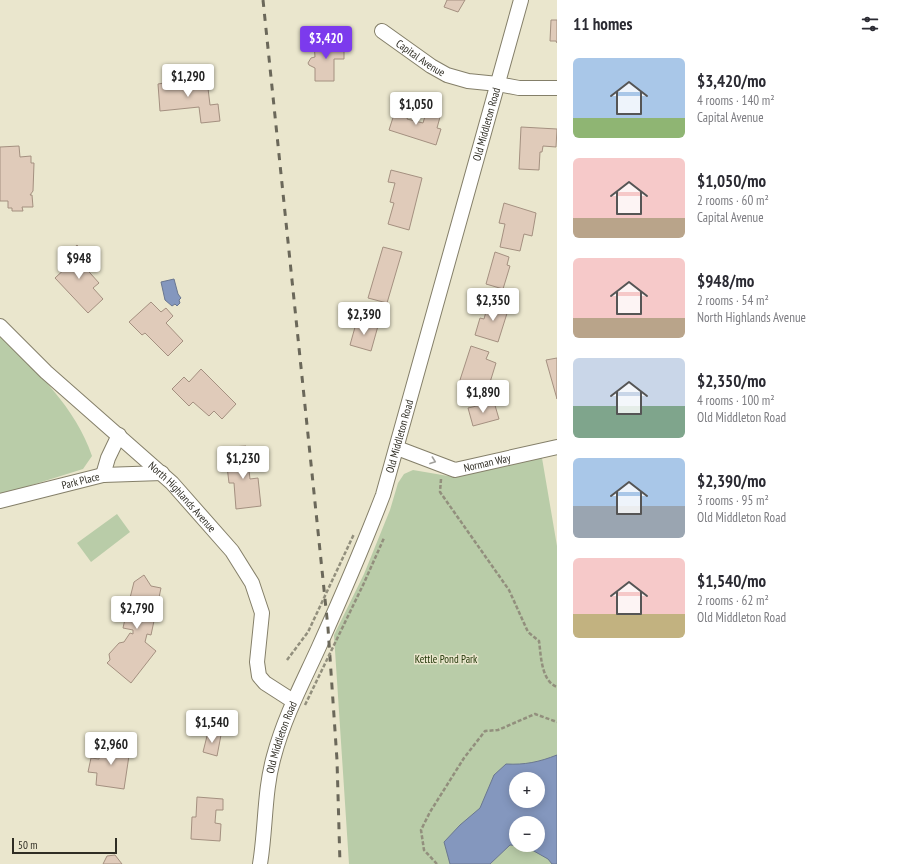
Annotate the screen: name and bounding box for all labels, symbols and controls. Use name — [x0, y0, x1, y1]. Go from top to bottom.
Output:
text: 11 homes — [573, 13, 632, 35]
icon: filters — [859, 13, 881, 35]
pin: $3,420 — [293, 26, 359, 60]
text: $3,420 — [309, 30, 343, 47]
street label: Capital Avenue — [393, 36, 448, 80]
pin: $1,290 — [155, 64, 221, 98]
text: $1,290 — [171, 68, 205, 85]
text: $3,420/mo — [697, 70, 766, 92]
icon: home — [605, 74, 653, 122]
street label: Old Middleton Road — [469, 86, 503, 162]
pin: $1,050 — [383, 92, 449, 126]
text: 4 rooms · 140 m² — [697, 92, 775, 109]
text: $1,050 — [399, 96, 433, 113]
text: Capital Avenue — [697, 109, 764, 126]
text: $1,050/mo — [697, 170, 766, 192]
icon: home — [605, 174, 653, 222]
text: 2 rooms · 60 m² — [697, 192, 769, 209]
text: Capital Avenue — [697, 209, 764, 226]
pin: $948 — [55, 246, 103, 280]
text: $948 — [67, 250, 91, 267]
text: $948/mo — [697, 270, 754, 292]
icon: home — [605, 274, 653, 322]
pin: $2,350 — [460, 288, 526, 322]
text: $2,350 — [476, 292, 510, 309]
text: 2 rooms · 54 m² — [697, 292, 769, 309]
pin: $2,390 — [331, 302, 397, 336]
text: $2,390 — [347, 306, 381, 323]
text: North Highlands Avenue — [697, 309, 806, 326]
text: $2,350/mo — [697, 370, 766, 392]
icon: home — [605, 374, 653, 422]
pin: $1,890 — [450, 380, 516, 414]
text: $1,890 — [466, 384, 500, 401]
text: 4 rooms · 100 m² — [697, 392, 775, 409]
street label: Old Middleton Road — [382, 398, 416, 475]
text: Old Middleton Road — [697, 409, 786, 426]
pin: $1,230 — [210, 446, 276, 480]
text: $1,230 — [226, 450, 260, 467]
street label: Norman Way — [462, 450, 513, 475]
one-way arrow — [430, 457, 437, 465]
street label: North Highlands Avenue — [146, 458, 219, 535]
street label: Park Place — [60, 469, 101, 492]
text: $2,390/mo — [697, 470, 766, 492]
icon: home — [605, 474, 653, 522]
text: 3 rooms · 95 m² — [697, 492, 769, 509]
text: Old Middleton Road — [697, 509, 786, 526]
text: $1,540/mo — [697, 570, 766, 592]
icon: home — [605, 574, 653, 622]
text: 2 rooms · 62 m² — [697, 592, 769, 609]
pin: $2,790 — [104, 596, 170, 630]
text: $2,790 — [120, 600, 154, 617]
text: Old Middleton Road — [697, 609, 786, 626]
park label: Kettle Pond Park — [415, 652, 478, 666]
street label: Old Middleton Road — [263, 699, 300, 775]
pin: $1,540 — [179, 710, 245, 744]
text: $1,540 — [195, 714, 229, 731]
pin: $2,960 — [78, 732, 144, 766]
text: $2,960 — [94, 736, 128, 753]
map controls — [509, 772, 545, 852]
button: + — [509, 772, 545, 808]
button: − — [509, 816, 545, 852]
scale bar — [12, 836, 117, 855]
text: 50 m — [18, 838, 37, 852]

